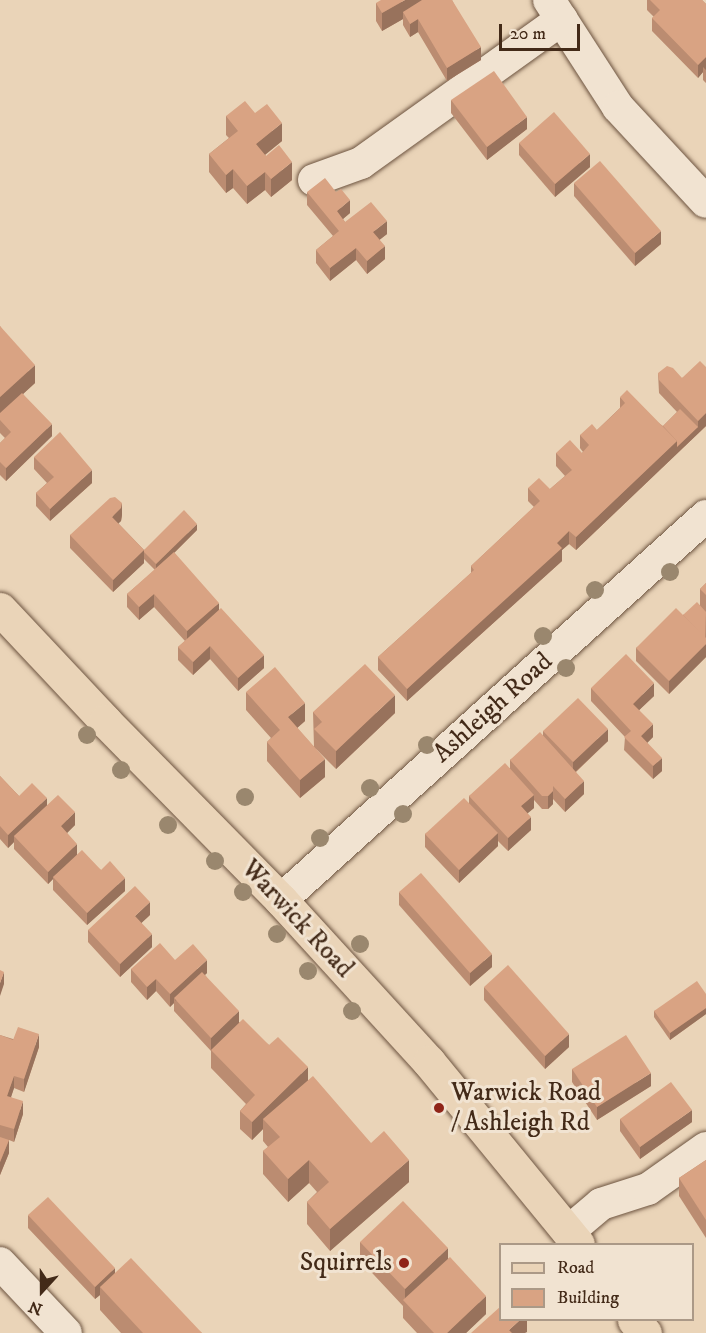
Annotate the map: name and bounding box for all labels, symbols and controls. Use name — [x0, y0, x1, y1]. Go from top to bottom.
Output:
scale bar — [502, 12, 583, 50]
text: 20 m — [510, 23, 546, 45]
street label: Ashleigh Road — [427, 646, 559, 770]
street label: Warwick Road — [234, 853, 360, 985]
place label: Warwick Road / Ashleigh Rd — [451, 1077, 601, 1138]
marker: Warwick Road / Ashleigh Rd — [432, 1101, 446, 1115]
legend — [499, 1243, 694, 1321]
place label: Squirrels — [300, 1247, 392, 1279]
marker: Squirrels — [397, 1256, 411, 1270]
text: Road — [557, 1257, 594, 1279]
north arrow — [12, 1261, 72, 1321]
text: Building — [557, 1287, 619, 1309]
text: N — [26, 1296, 45, 1319]

